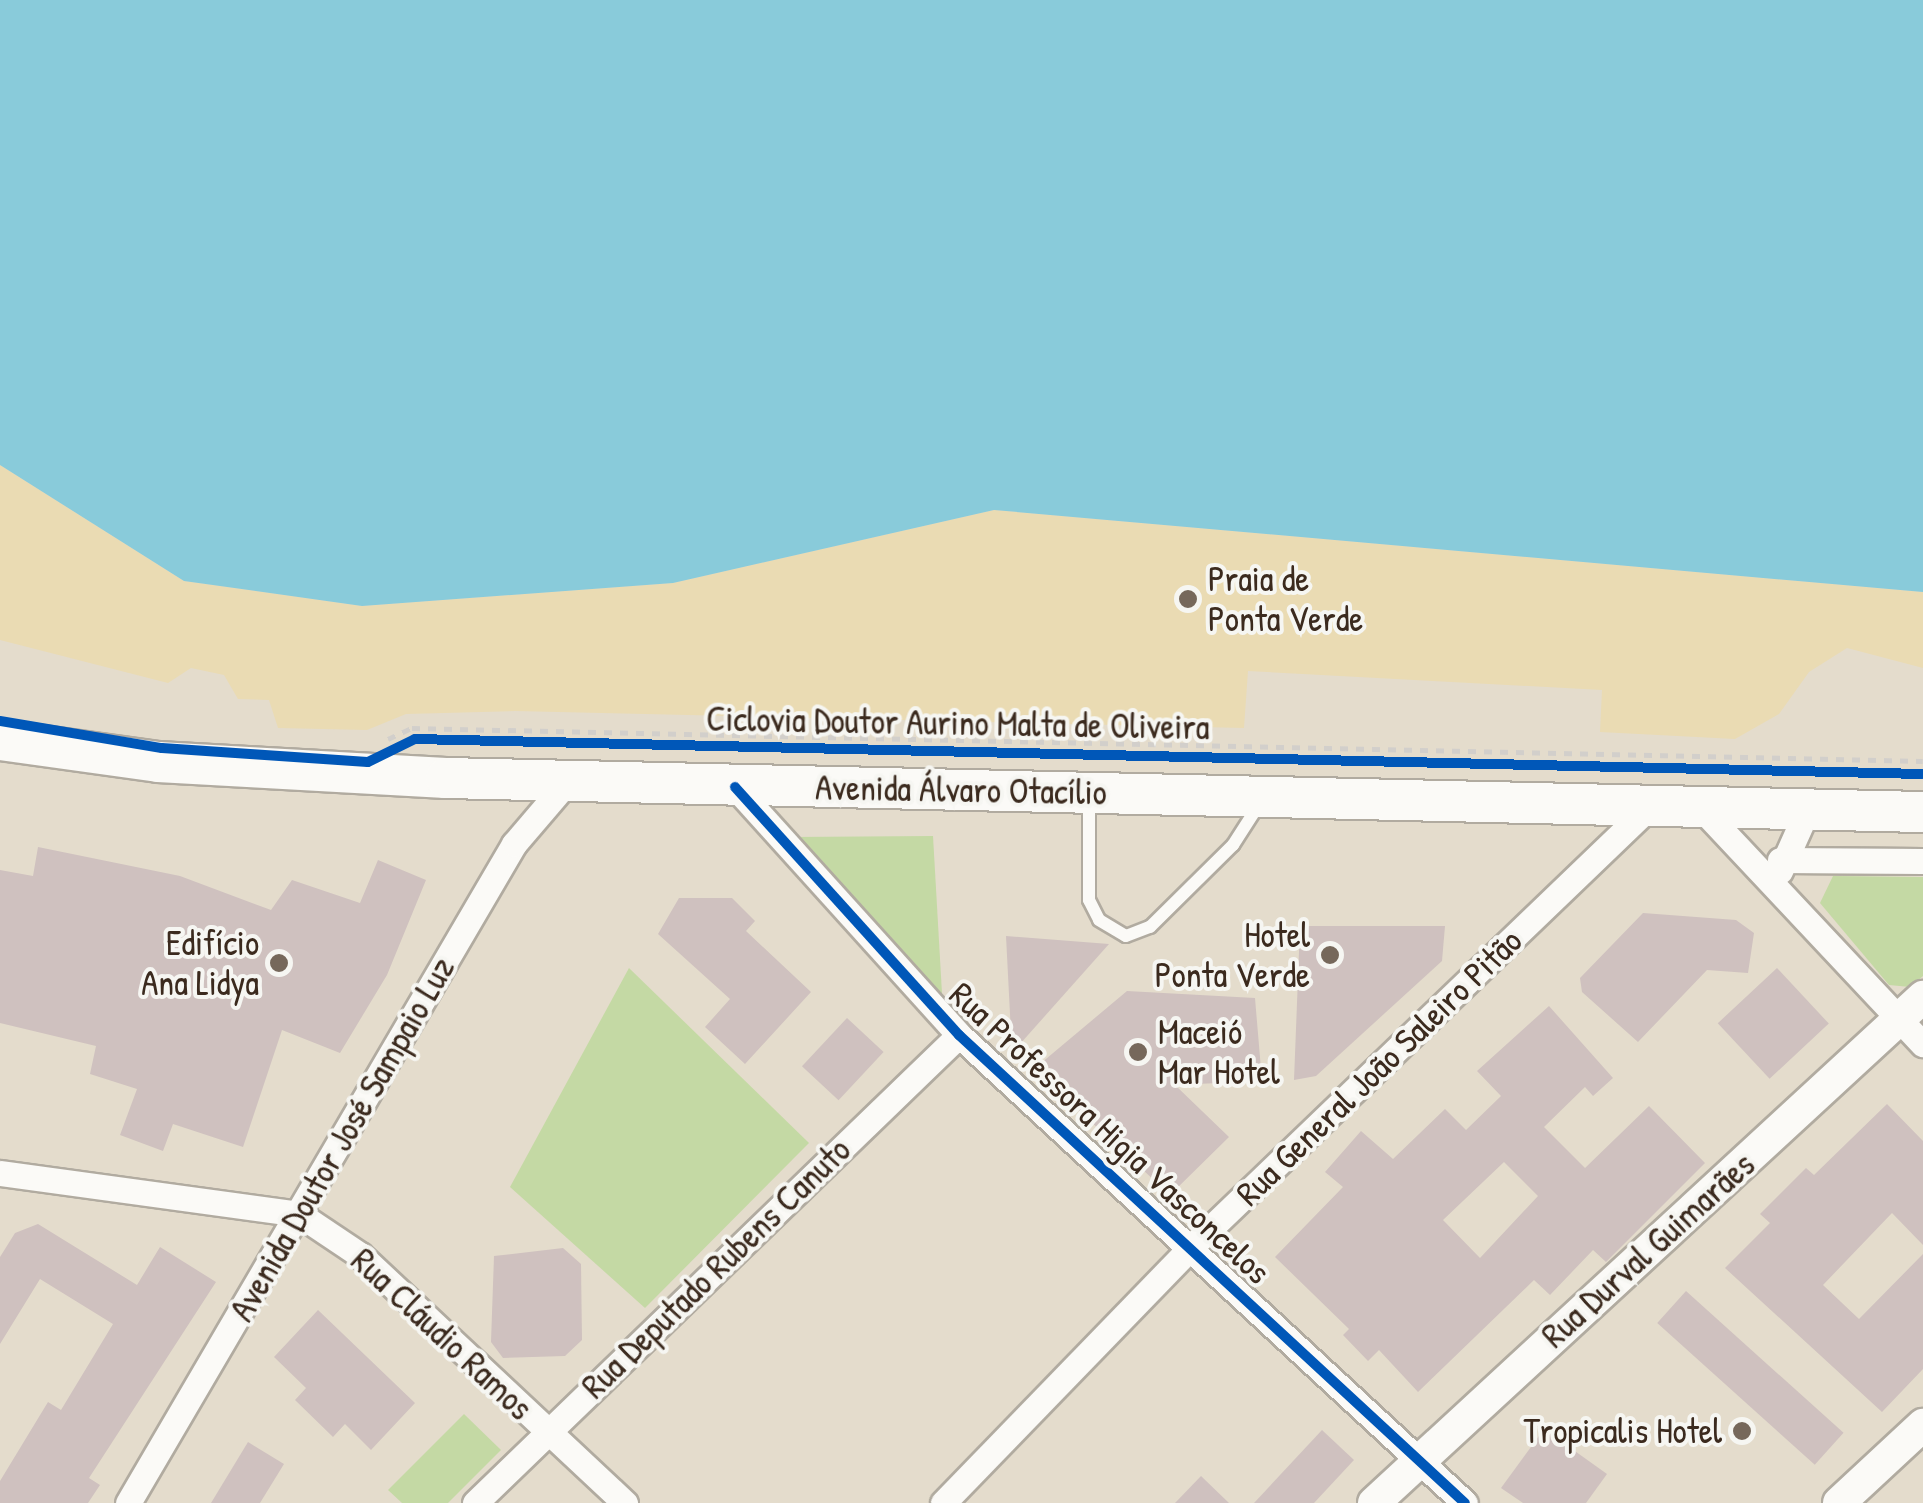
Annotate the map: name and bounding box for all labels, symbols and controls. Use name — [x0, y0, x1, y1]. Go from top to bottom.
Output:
place label: Praia de Ponta Verde — [1208, 558, 1363, 640]
marker: Praia de Ponta Verde — [1177, 588, 1199, 610]
street label: Ciclovia Doutor Aurino Malta de Oliveira — [706, 698, 1210, 748]
street label: Avenida Álvaro Otacílio — [815, 766, 1107, 814]
place label: Hotel Ponta Verde — [1155, 914, 1310, 996]
street label: Rua General João Saleiro Pitão — [1228, 920, 1530, 1214]
place label: Edifício Ana Lidya — [141, 922, 259, 1004]
marker: Hotel Ponta Verde — [1319, 944, 1341, 966]
street label: Avenida Doutor José Sampaio Luz — [220, 950, 464, 1328]
marker: Edifício Ana Lidya — [268, 952, 290, 974]
street label: Rua Professora Higia Vasconcelos — [941, 973, 1279, 1293]
place label: Maceió Mar Hotel — [1158, 1011, 1280, 1093]
marker: Maceió Mar Hotel — [1127, 1041, 1149, 1063]
street label: Rua Deputado Rubens Canuto — [573, 1129, 859, 1407]
street label: Rua Durval Guimarães — [1533, 1144, 1763, 1356]
street label: Rua Cláudio Ramos — [343, 1239, 541, 1429]
place label: Tropicalis Hotel — [1523, 1410, 1722, 1452]
marker: Tropicalis Hotel — [1731, 1420, 1753, 1442]

